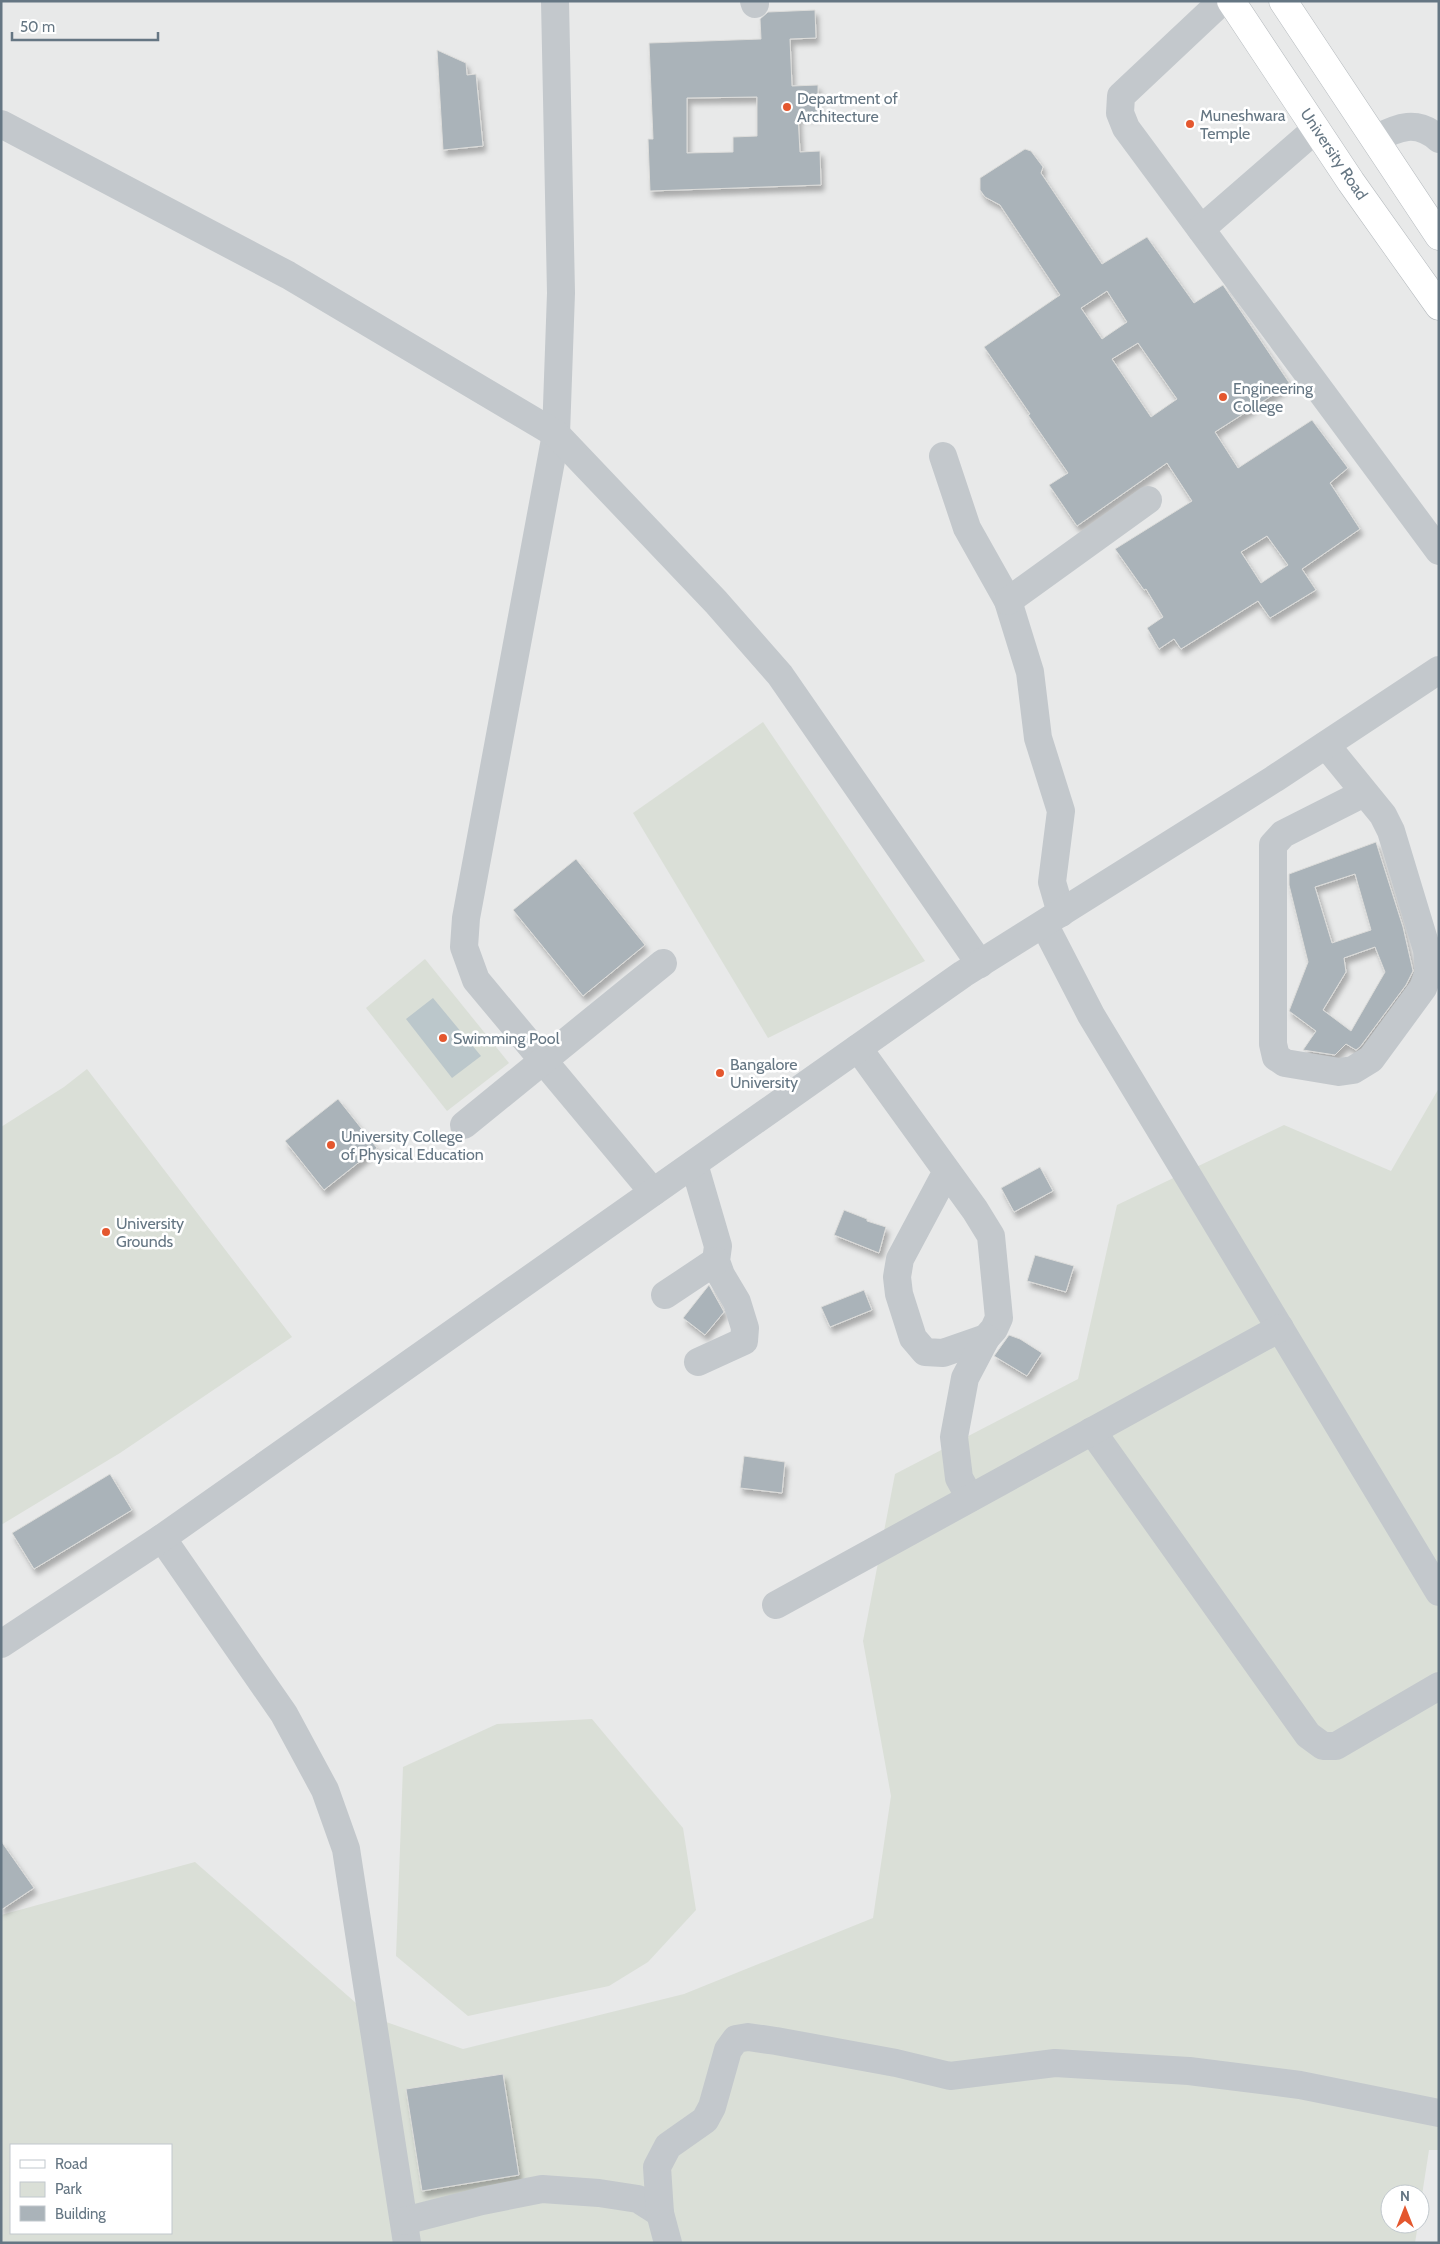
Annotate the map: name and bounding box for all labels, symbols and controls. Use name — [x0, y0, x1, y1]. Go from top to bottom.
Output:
scale bar — [12, 10, 159, 42]
text: 50 m — [20, 18, 55, 36]
place label: Department of Architecture — [797, 89, 899, 126]
marker: Department of Architecture — [781, 101, 793, 113]
street label: University Road — [1296, 105, 1372, 203]
place label: Muneshwara Temple — [1200, 106, 1286, 143]
marker: Muneshwara Temple — [1184, 118, 1196, 130]
place label: Engineering College — [1233, 379, 1314, 416]
marker: Engineering College — [1217, 391, 1229, 403]
place label: Swimming Pool — [453, 1029, 560, 1048]
marker: Swimming Pool — [437, 1032, 449, 1044]
place label: Bangalore University — [730, 1055, 798, 1092]
marker: Bangalore University — [714, 1067, 726, 1079]
place label: University College of Physical Education — [341, 1127, 484, 1164]
marker: University College of Physical Education — [325, 1139, 337, 1151]
place label: University Grounds — [116, 1214, 184, 1251]
marker: University Grounds — [100, 1226, 112, 1238]
legend — [10, 2144, 172, 2234]
text: Road — [55, 2155, 88, 2173]
text: Park — [55, 2180, 82, 2198]
north arrow — [1380, 2184, 1430, 2234]
text: N — [1400, 2187, 1410, 2205]
text: Building — [55, 2205, 106, 2223]

